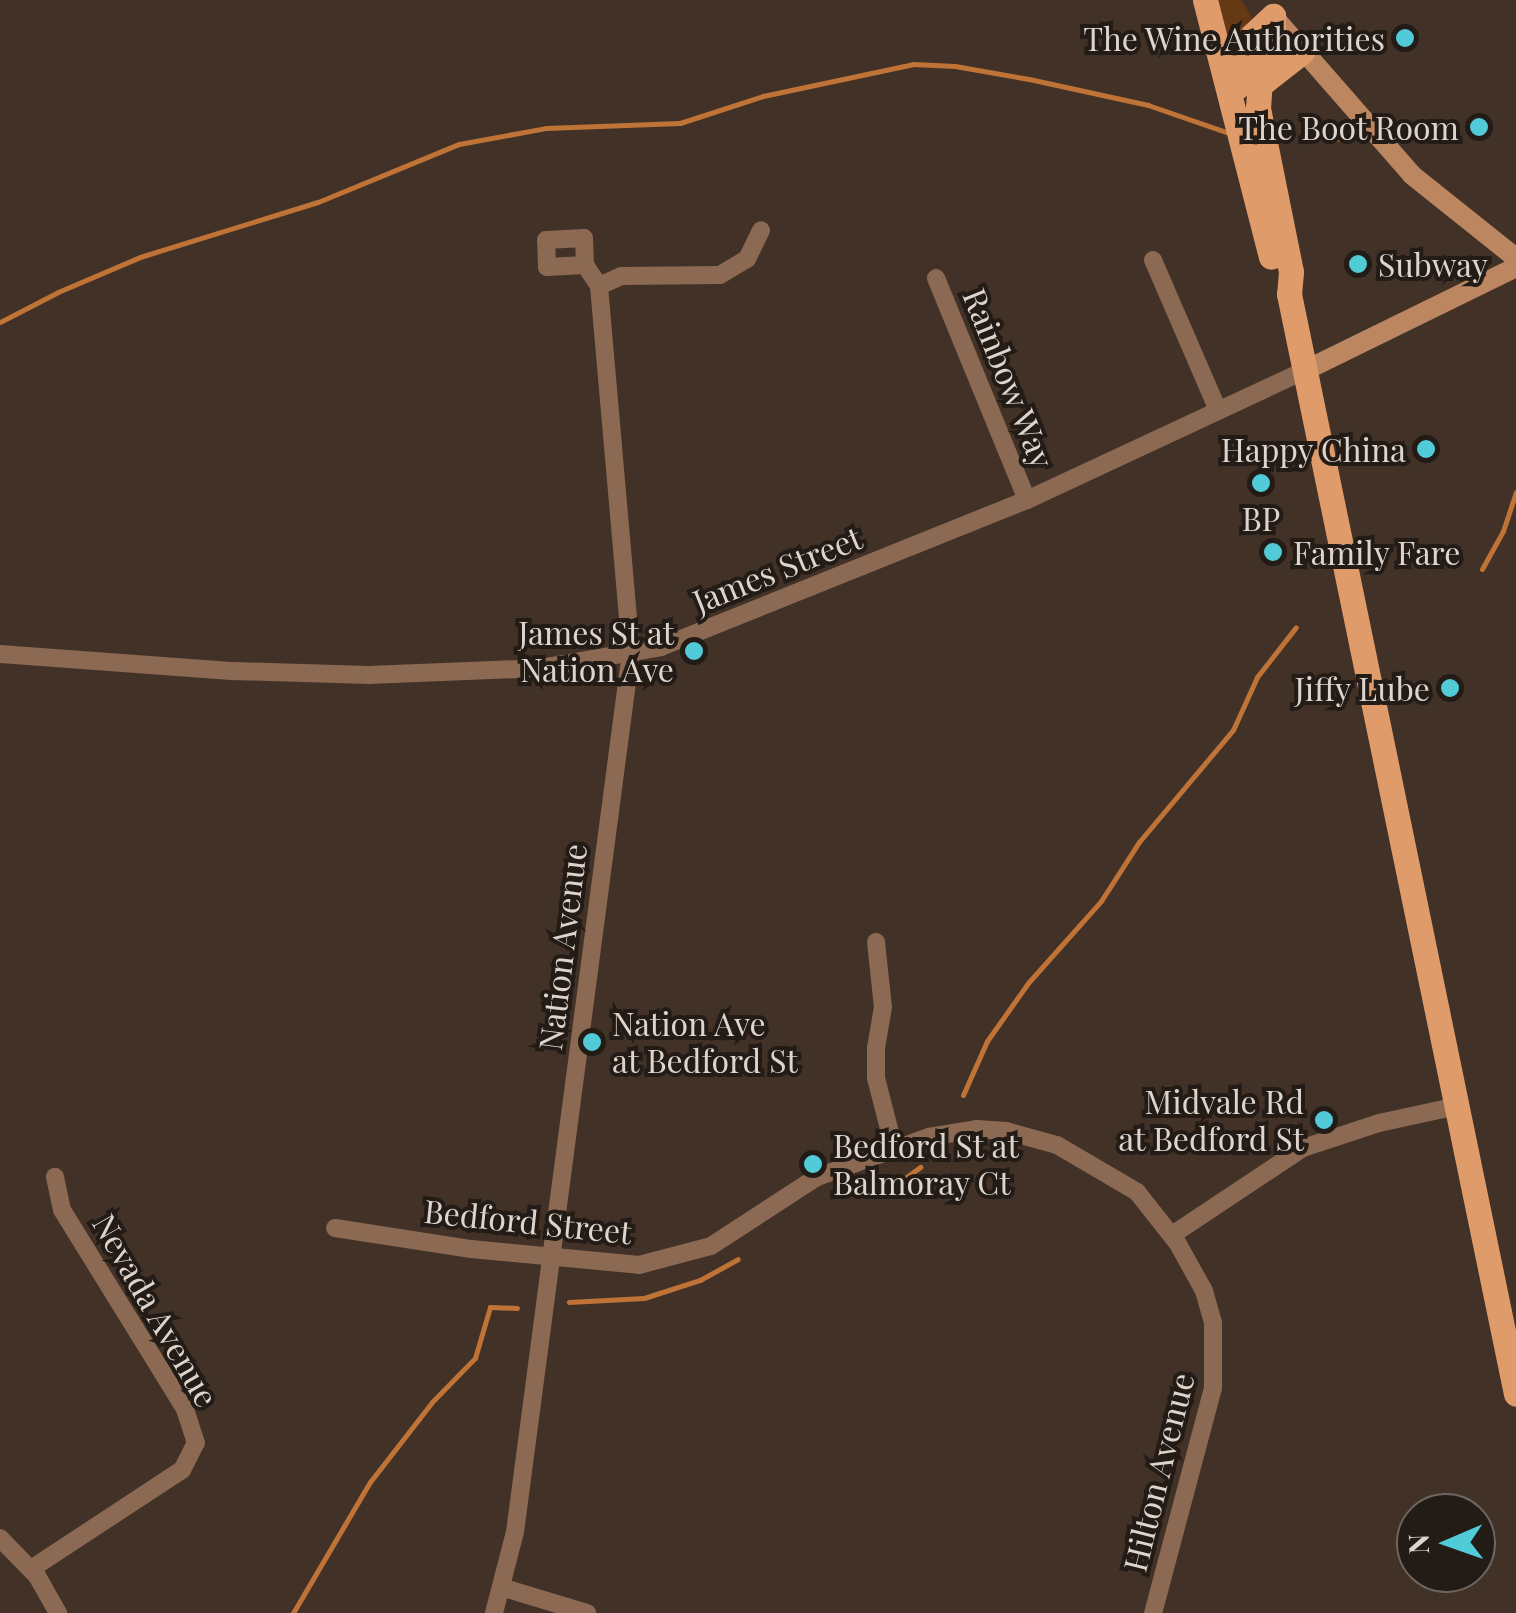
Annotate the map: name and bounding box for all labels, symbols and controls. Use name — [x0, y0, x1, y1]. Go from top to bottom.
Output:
place label: The Wine Authorities — [1081, 19, 1385, 57]
marker: The Wine Authorities — [1394, 27, 1416, 49]
place label: The Boot Room — [1238, 108, 1459, 146]
marker: The Boot Room — [1468, 116, 1490, 138]
place label: Subway — [1378, 245, 1488, 283]
marker: Subway — [1347, 253, 1369, 275]
street label: Rainbow Way — [955, 282, 1063, 474]
place label: Happy China — [1220, 430, 1406, 468]
marker: Happy China — [1415, 438, 1437, 460]
marker: BP — [1250, 472, 1272, 494]
place label: BP — [1242, 499, 1280, 537]
street label: James Street — [687, 518, 867, 620]
place label: Family Fare — [1293, 533, 1461, 571]
marker: Family Fare — [1262, 541, 1284, 563]
place label: James St at Nation Ave — [518, 614, 674, 689]
marker: James St at Nation Ave — [683, 640, 705, 662]
place label: Jiffy Lube — [1294, 669, 1430, 707]
marker: Jiffy Lube — [1439, 677, 1461, 699]
street label: Nation Avenue — [530, 841, 594, 1053]
place label: Nation Ave at Bedford St — [612, 1005, 798, 1080]
marker: Nation Ave at Bedford St — [581, 1031, 603, 1053]
place label: Midvale Rd at Bedford St — [1118, 1083, 1304, 1158]
marker: Midvale Rd at Bedford St — [1313, 1109, 1335, 1131]
place label: Bedford St at Balmoray Ct — [833, 1127, 1019, 1202]
marker: Bedford St at Balmoray Ct — [802, 1153, 824, 1175]
street label: Bedford Street — [422, 1191, 634, 1251]
street label: Nevada Avenue — [85, 1206, 227, 1414]
street label: Hilton Avenue — [1115, 1368, 1201, 1576]
north arrow — [1396, 1493, 1496, 1593]
text: N — [1399, 1533, 1436, 1555]

